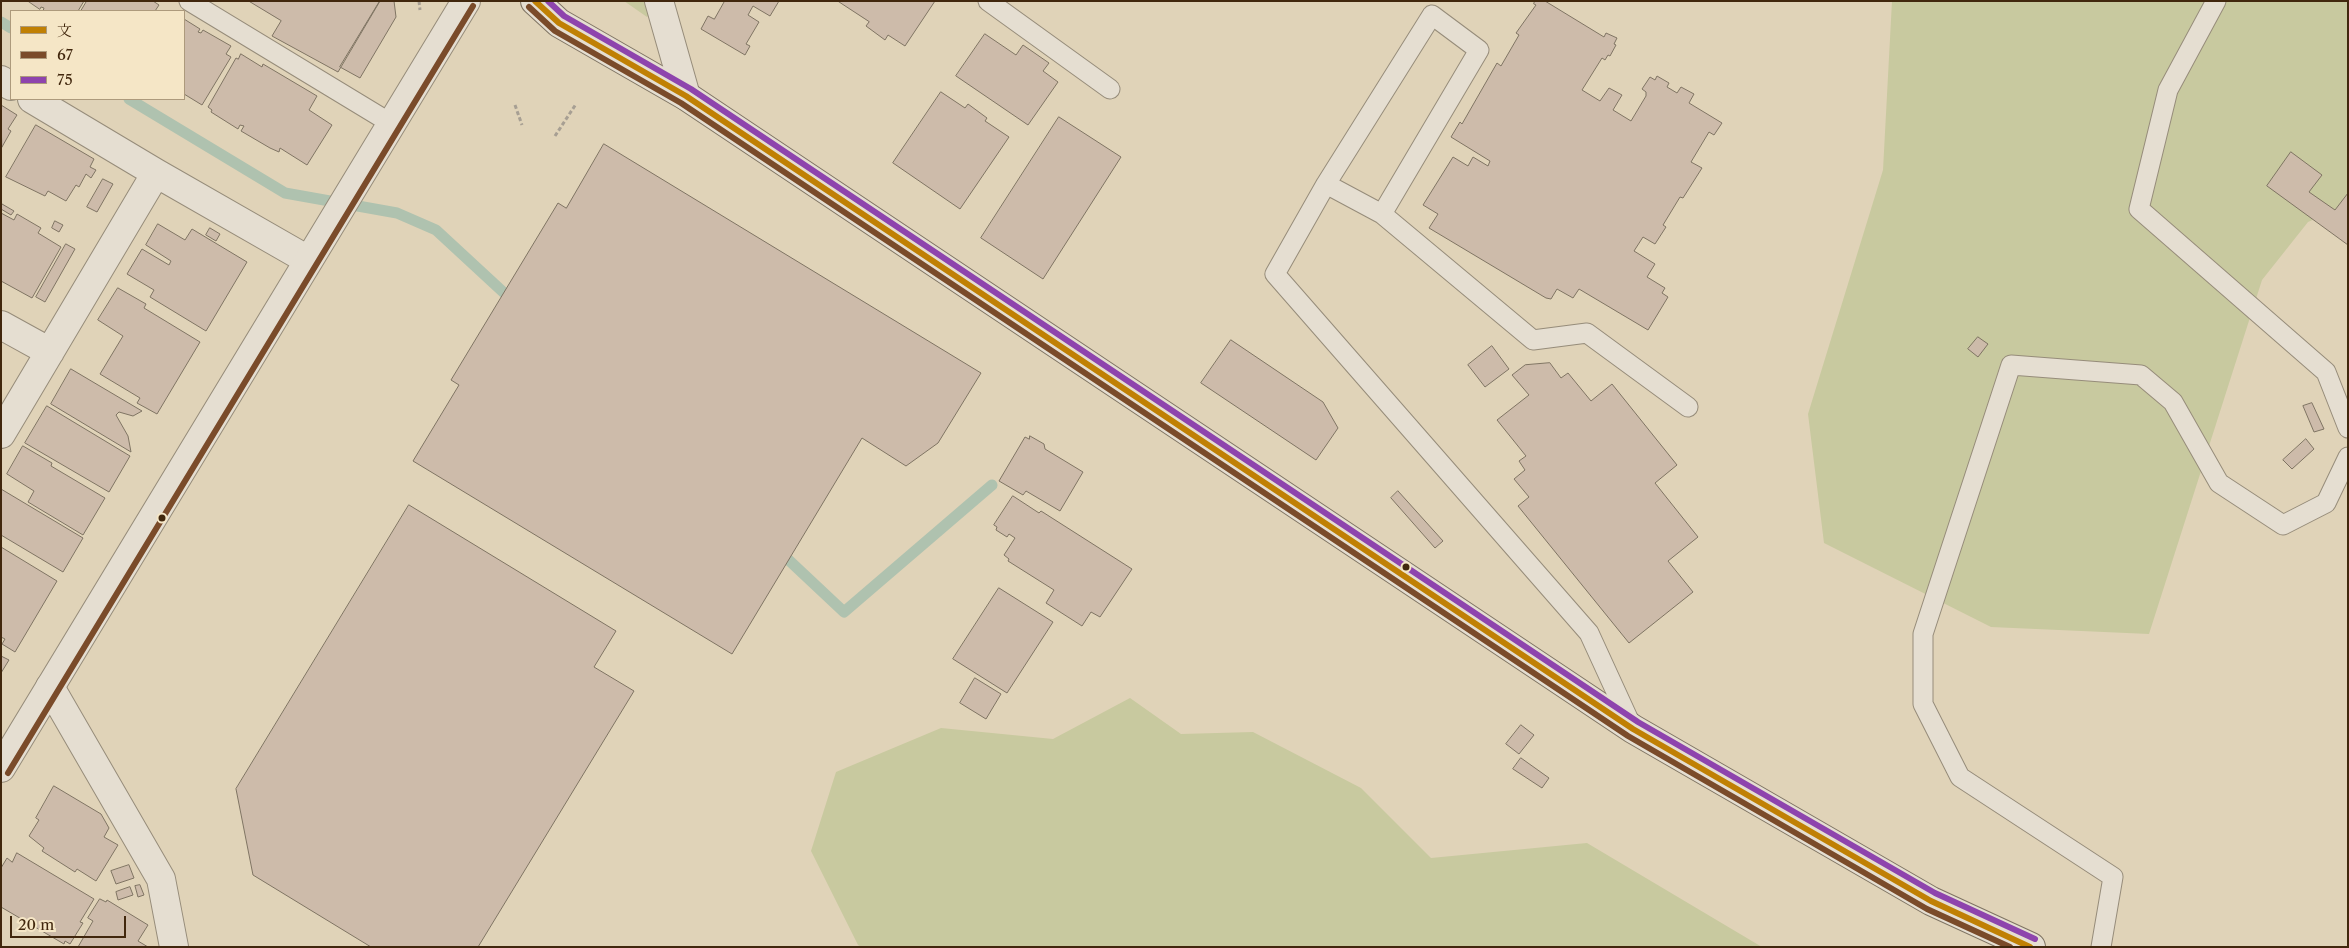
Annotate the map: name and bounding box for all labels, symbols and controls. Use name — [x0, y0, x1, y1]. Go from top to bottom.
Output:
legend — [10, 10, 185, 100]
text: 文 — [57, 21, 72, 40]
text: 67 — [57, 45, 73, 64]
text: 75 — [57, 70, 73, 89]
unlabelled marker — [157, 513, 167, 523]
unlabelled marker — [1401, 562, 1411, 572]
scale bar — [12, 906, 129, 938]
text: 20 m — [18, 915, 54, 934]

